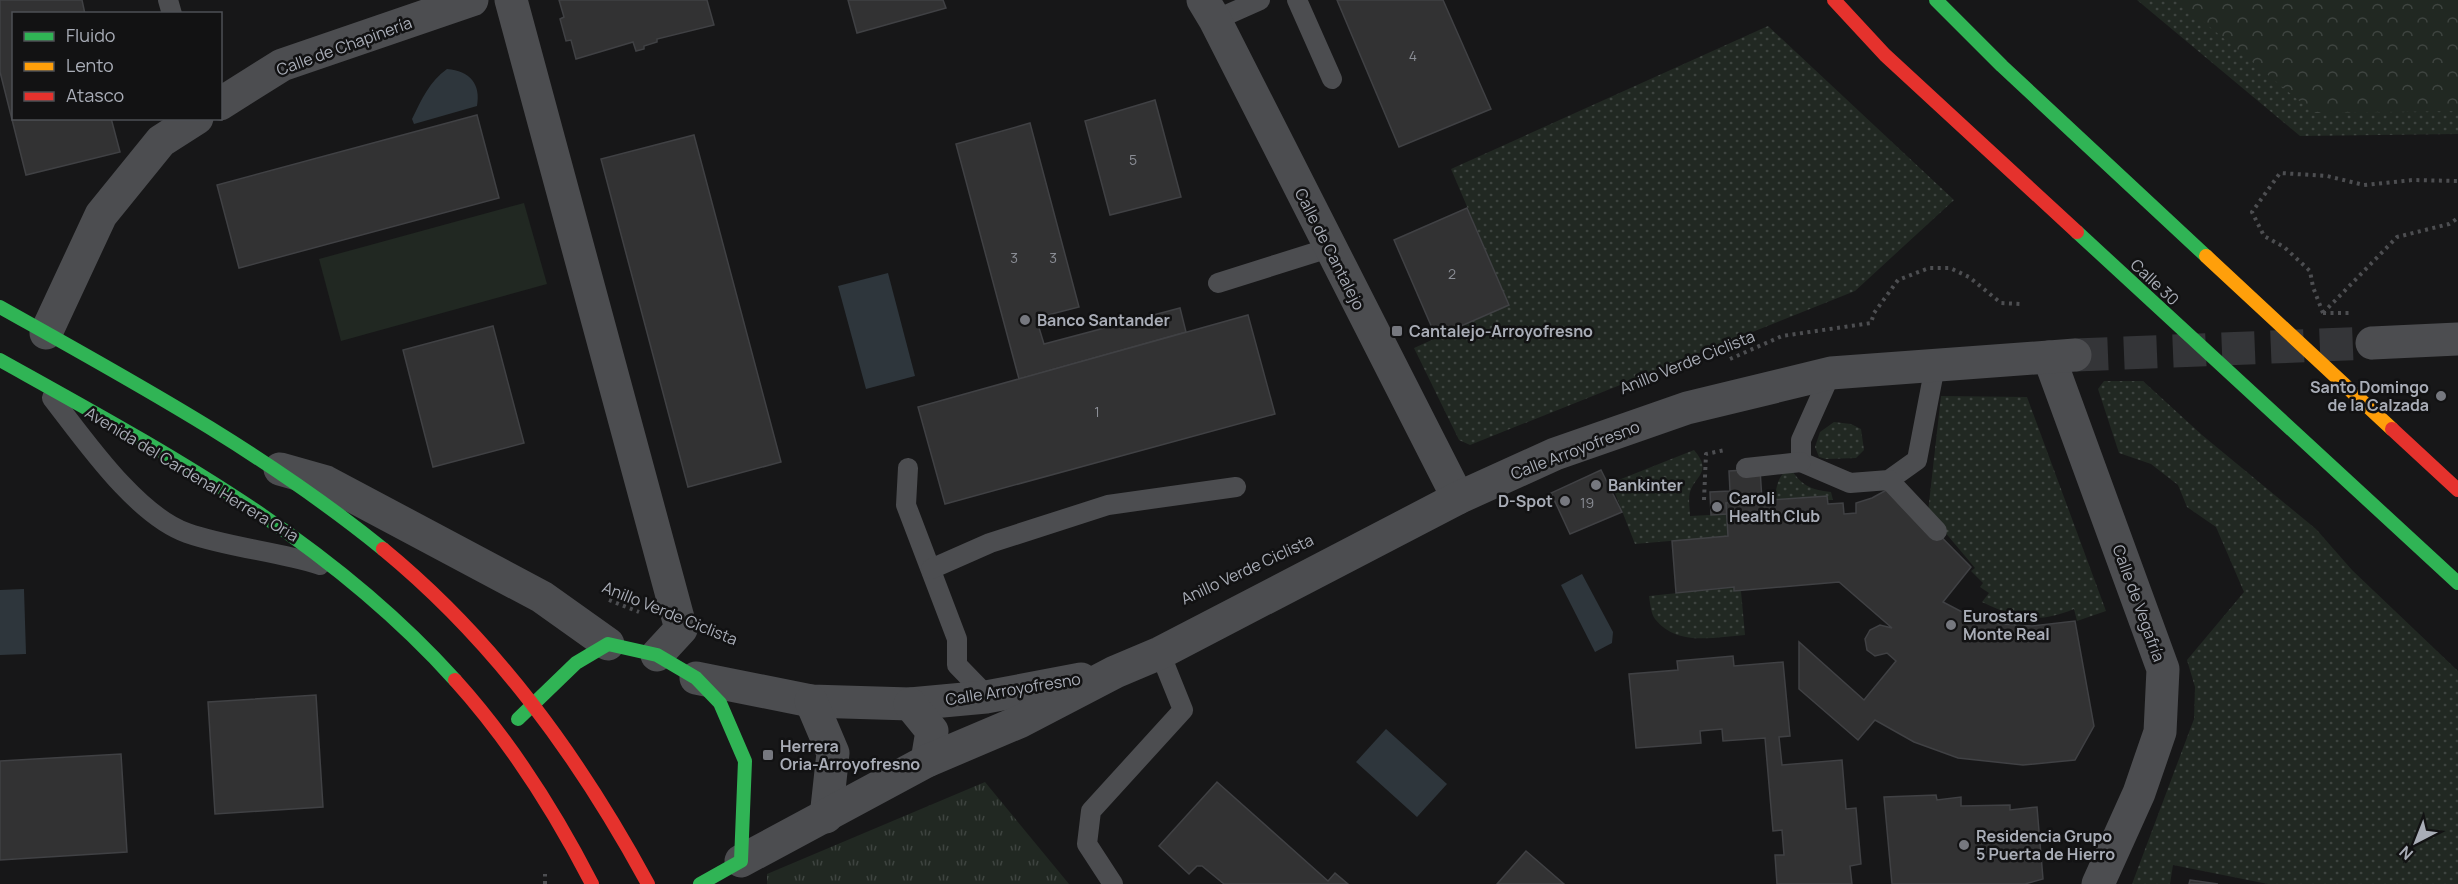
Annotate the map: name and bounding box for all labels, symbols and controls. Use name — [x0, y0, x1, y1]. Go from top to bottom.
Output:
street label: Calle de Chapinería — [273, 11, 415, 81]
legend — [12, 12, 222, 120]
text: Fluido — [66, 23, 115, 47]
house number: 4 — [1409, 46, 1417, 65]
text: Lento — [66, 53, 114, 77]
text: Atasco — [66, 83, 124, 107]
house number: 5 — [1129, 150, 1137, 169]
street label: Calle de Cantalejo — [1290, 184, 1370, 314]
house number: 3 — [1010, 248, 1018, 267]
house number: 3 — [1049, 248, 1057, 267]
street label: Calle 30 — [2126, 254, 2184, 310]
house number: 2 — [1448, 264, 1456, 283]
place label: Banco Santander — [1037, 309, 1170, 331]
marker: Banco Santander — [1018, 313, 1032, 327]
place label: Cantalejo-Arroyofresno — [1409, 320, 1593, 342]
marker: Cantalejo-Arroyofresno — [1390, 324, 1404, 338]
street label: Anillo Verde Ciclista — [1616, 325, 1758, 399]
place label: Santo Domingo de la Calzada — [2310, 376, 2429, 416]
marker: Santo Domingo de la Calzada — [2434, 389, 2448, 403]
street label: Avenida del Cardenal Herrera Oria — [81, 401, 303, 547]
house number: 1 — [1094, 402, 1100, 421]
street label: Calle Arroyofresno — [1507, 415, 1643, 485]
place label: Bankinter — [1608, 474, 1683, 496]
marker: Bankinter — [1589, 478, 1603, 492]
place label: Caroli Health Club — [1729, 487, 1820, 527]
place label: D-Spot — [1498, 490, 1553, 512]
house number: 19 — [1580, 493, 1594, 512]
marker: D-Spot — [1558, 494, 1572, 508]
marker: Caroli Health Club — [1710, 500, 1724, 514]
street label: Anillo Verde Ciclista — [1177, 529, 1317, 609]
street label: Calle de Vegafría — [2108, 542, 2170, 664]
street label: Anillo Verde Ciclista — [599, 576, 741, 650]
place label: Eurostars Monte Real — [1963, 605, 2050, 645]
marker: Eurostars Monte Real — [1944, 618, 1958, 632]
street label: Calle Arroyofresno — [944, 667, 1082, 711]
place label: Herrera Oria-Arroyofresno — [780, 735, 920, 775]
marker: Herrera Oria-Arroyofresno — [761, 748, 775, 762]
north arrow — [2386, 812, 2446, 872]
place label: Residencia Grupo 5 Puerta de Hierro — [1976, 825, 2115, 865]
marker: Residencia Grupo 5 Puerta de Hierro — [1957, 838, 1971, 852]
text: N — [2394, 841, 2418, 865]

